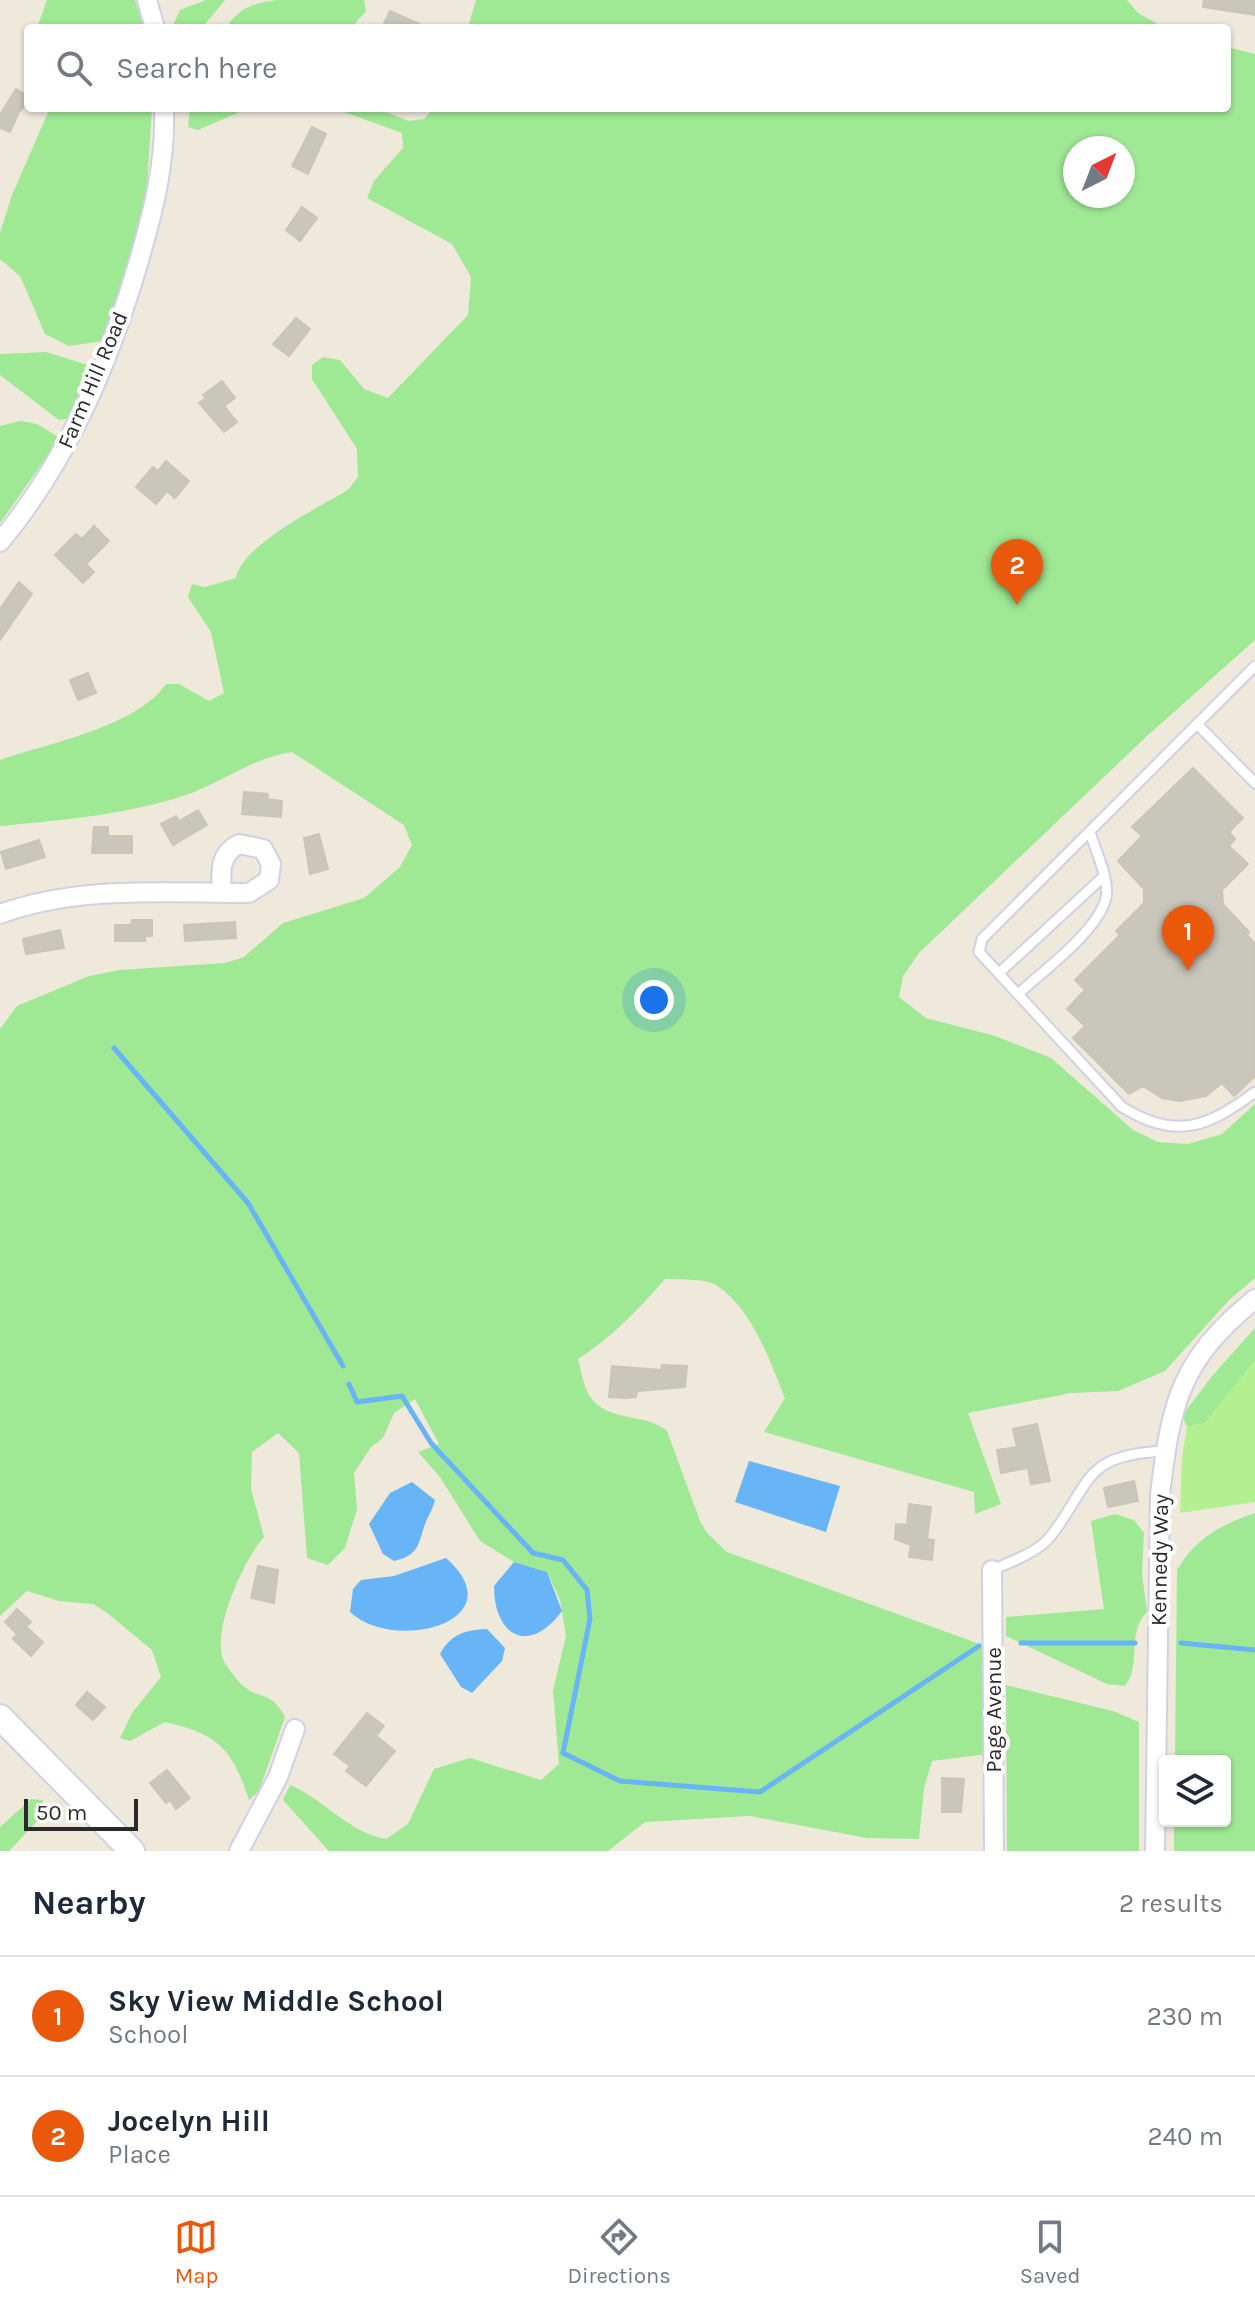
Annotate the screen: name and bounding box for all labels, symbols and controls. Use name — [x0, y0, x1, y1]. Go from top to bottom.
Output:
search box — [24, 24, 1231, 112]
icon: search — [52, 46, 96, 90]
text: Search here — [116, 50, 277, 86]
north arrow — [1063, 136, 1135, 208]
street label: Farm Hill Road — [52, 308, 134, 452]
pin: 2 — [991, 539, 1043, 605]
pin: 1 — [1162, 905, 1214, 971]
your location — [634, 980, 674, 1020]
street label: Kennedy Way — [1146, 1494, 1174, 1626]
street label: Page Avenue — [981, 1647, 1007, 1773]
map controls — [1159, 1755, 1231, 1827]
button: layers — [1159, 1755, 1231, 1827]
scale bar — [24, 1795, 138, 1831]
text: 50 m — [36, 1800, 87, 1826]
text: Nearby — [32, 1883, 146, 1923]
text: 2 results — [1119, 1888, 1223, 1919]
text: Sky View Middle School — [108, 1983, 444, 2019]
text: 1 — [53, 2001, 63, 2032]
text: 230 m — [1147, 2001, 1223, 2032]
text: School — [108, 2019, 189, 2050]
text: Jocelyn Hill — [108, 2103, 270, 2139]
text: 2 — [50, 2121, 66, 2152]
text: 240 m — [1147, 2121, 1223, 2152]
text: Place — [108, 2139, 171, 2170]
tab: Map — [174, 2215, 218, 2289]
tab: Directions — [567, 2215, 671, 2289]
tab: Saved — [1020, 2215, 1081, 2289]

